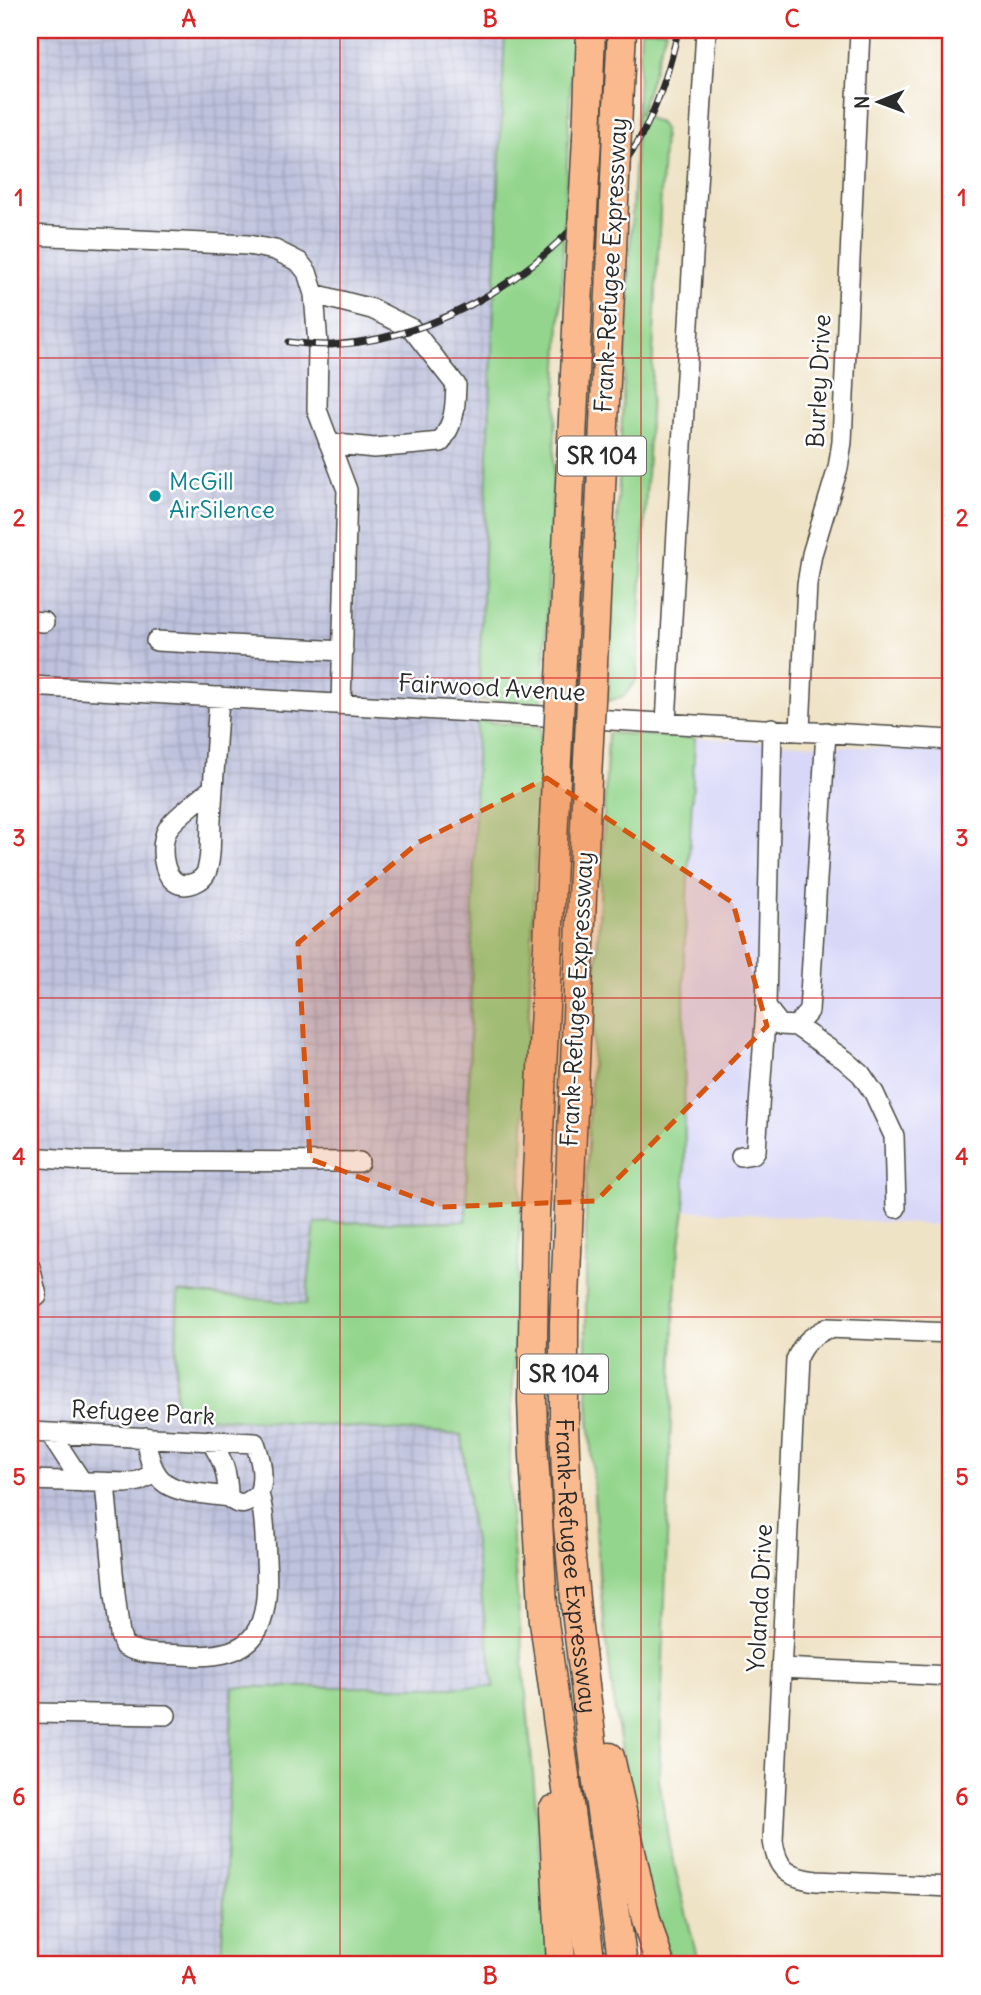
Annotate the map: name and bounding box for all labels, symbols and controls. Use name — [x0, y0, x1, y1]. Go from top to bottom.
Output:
text: A — [182, 4, 197, 33]
text: B — [482, 4, 498, 33]
text: C — [784, 4, 800, 33]
north arrow — [844, 66, 914, 136]
text: N — [850, 96, 874, 109]
street label: Frank-Refugee Expressway — [587, 117, 633, 413]
text: 1 — [14, 183, 24, 212]
text: 1 — [957, 183, 967, 212]
street label: Burley Drive — [800, 313, 836, 449]
road number: SR 104 — [558, 436, 646, 476]
place label: McGill AirSilence — [169, 466, 275, 524]
marker: McGill AirSilence — [147, 488, 163, 504]
text: 2 — [13, 503, 26, 532]
text: 2 — [956, 503, 969, 532]
street label: Fairwood Avenue — [398, 667, 586, 707]
text: 3 — [12, 823, 26, 852]
text: 3 — [955, 823, 969, 852]
street label: Frank-Refugee Expressway — [553, 851, 599, 1147]
text: 4 — [12, 1142, 26, 1171]
text: 4 — [955, 1142, 969, 1171]
road number: SR 104 — [520, 1354, 608, 1394]
street label: Refugee Park — [70, 1393, 216, 1431]
street label: Frank-Refugee Expressway — [550, 1419, 604, 1715]
text: 5 — [12, 1462, 26, 1491]
text: 5 — [955, 1462, 969, 1491]
street label: Yolanda Drive — [740, 1523, 778, 1673]
text: 6 — [12, 1782, 26, 1811]
text: 6 — [955, 1782, 969, 1811]
text: A — [182, 1961, 197, 1990]
text: B — [482, 1961, 498, 1990]
text: C — [784, 1961, 800, 1990]

